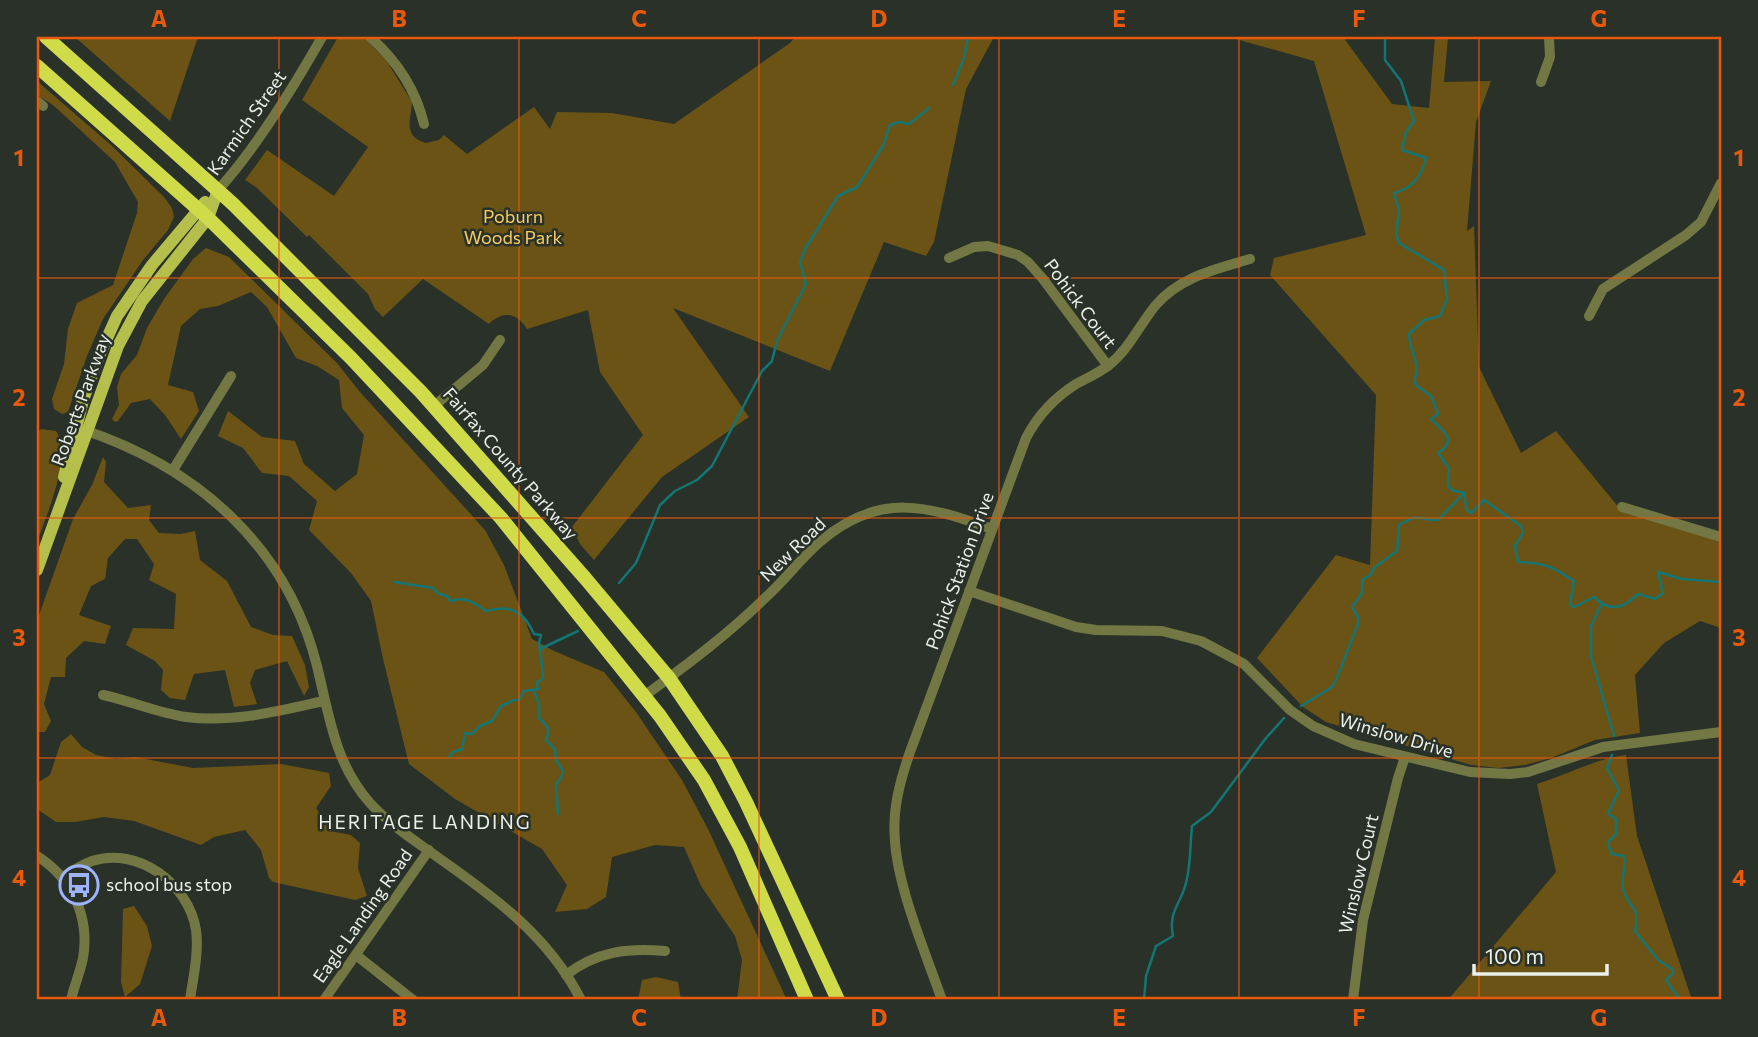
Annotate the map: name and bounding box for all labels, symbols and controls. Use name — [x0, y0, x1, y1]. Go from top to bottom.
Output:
text: A — [151, 4, 168, 32]
text: B — [391, 4, 407, 32]
text: C — [631, 4, 647, 32]
text: D — [871, 4, 888, 32]
text: E — [1112, 4, 1126, 32]
text: F — [1352, 4, 1366, 32]
text: G — [1591, 4, 1607, 32]
street label: Karmich Street — [202, 66, 290, 179]
text: 1 — [14, 143, 24, 171]
text: 1 — [1734, 143, 1744, 171]
park label: Poburn Woods Park — [464, 205, 562, 248]
street label: Pohick Court — [1040, 254, 1122, 353]
street label: Roberts Parkway — [46, 331, 114, 469]
text: 2 — [12, 383, 26, 411]
street label: Fairfax County Parkway — [439, 383, 583, 544]
text: 2 — [1732, 383, 1746, 411]
street label: Pohick Station Drive — [920, 489, 998, 652]
street label: New Road — [755, 513, 830, 586]
text: 3 — [12, 623, 26, 651]
text: 3 — [1732, 623, 1746, 651]
street label: Winslow Drive — [1337, 708, 1456, 762]
district label: HERITAGE LANDING — [318, 810, 532, 833]
street label: Winslow Court — [1334, 812, 1382, 936]
street label: Eagle Landing Road — [308, 844, 416, 986]
text: 4 — [12, 863, 26, 891]
text: 4 — [1732, 863, 1746, 891]
bus stop icon: school bus stop — [58, 864, 100, 906]
place label: school bus stop — [106, 873, 232, 895]
scale bar — [1474, 932, 1608, 976]
text: 100 m — [1485, 943, 1544, 968]
text: A — [151, 1003, 168, 1031]
text: B — [391, 1003, 407, 1031]
text: C — [631, 1003, 647, 1031]
text: D — [871, 1003, 888, 1031]
text: E — [1112, 1003, 1126, 1031]
text: F — [1352, 1003, 1366, 1031]
text: G — [1591, 1003, 1607, 1031]

